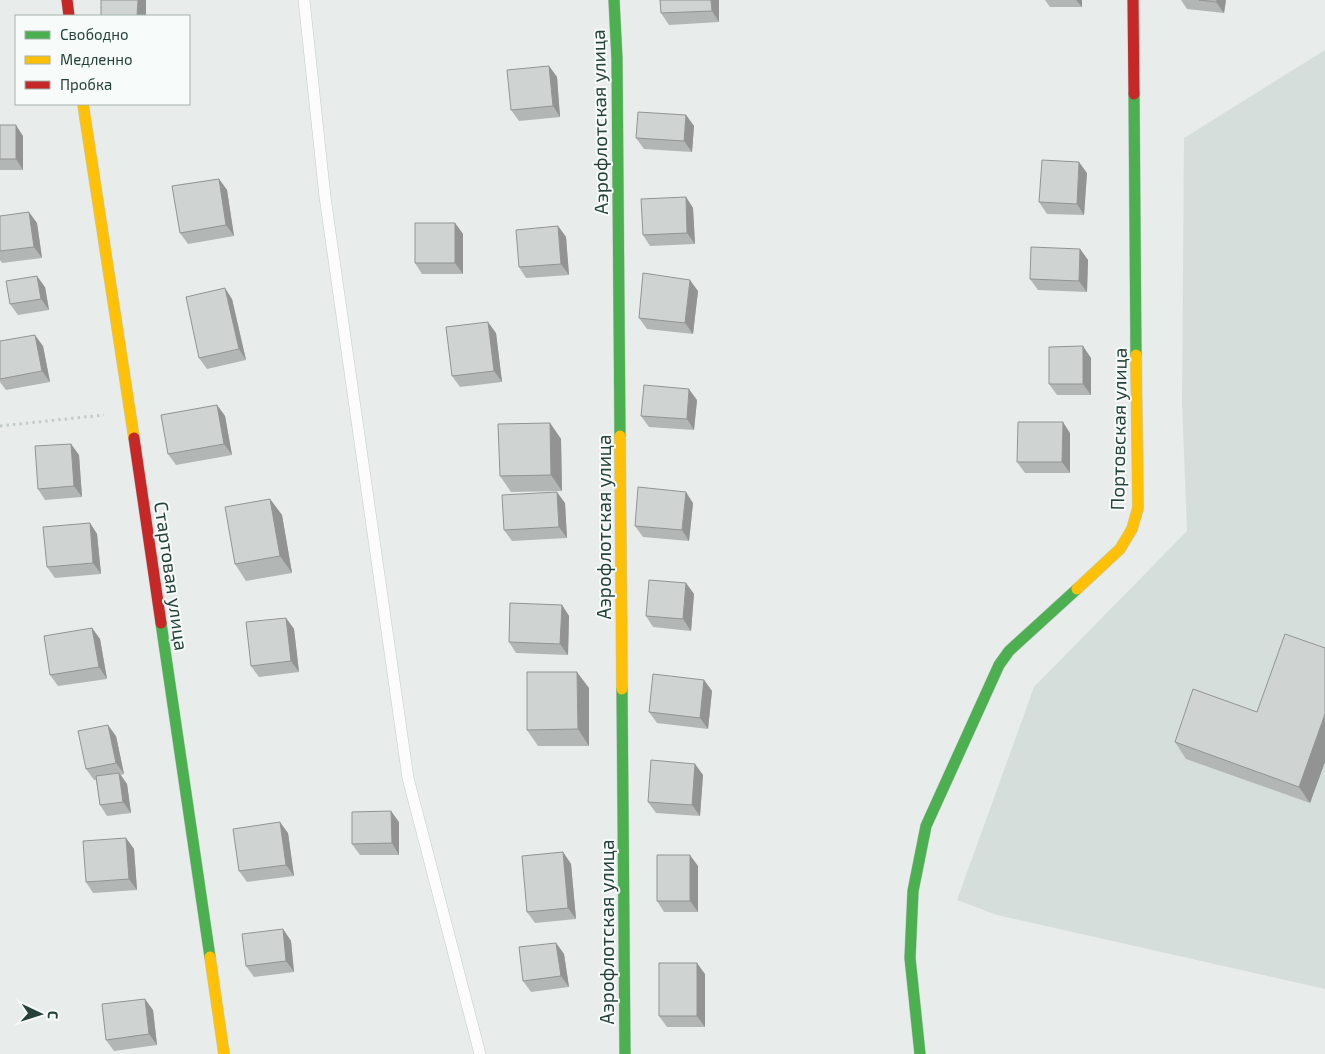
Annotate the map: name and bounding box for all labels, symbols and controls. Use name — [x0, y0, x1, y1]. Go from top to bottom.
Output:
legend — [15, 15, 190, 105]
text: Свободно — [60, 25, 129, 43]
street label: Аэрофлотская улица — [586, 29, 613, 215]
text: Медленно — [60, 50, 133, 68]
text: Пробка — [60, 75, 112, 93]
street label: Портовская улица — [1105, 347, 1132, 511]
street label: Аэрофлотская улица — [592, 434, 616, 620]
street label: Стартовая улица — [149, 500, 194, 652]
street label: Аэрофлотская улица — [595, 839, 619, 1025]
north arrow — [15, 989, 65, 1039]
text: С — [45, 1010, 62, 1020]

